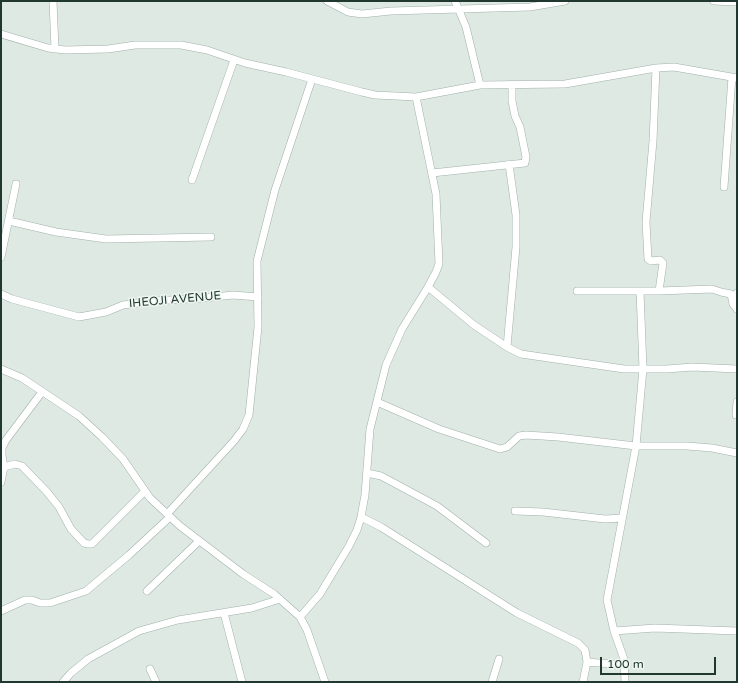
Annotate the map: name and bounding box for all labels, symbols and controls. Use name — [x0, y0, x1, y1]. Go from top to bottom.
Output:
street label: IHEOJI AVENUE — [128, 289, 222, 311]
scale bar — [602, 649, 718, 675]
text: 100 m — [607, 657, 644, 671]

